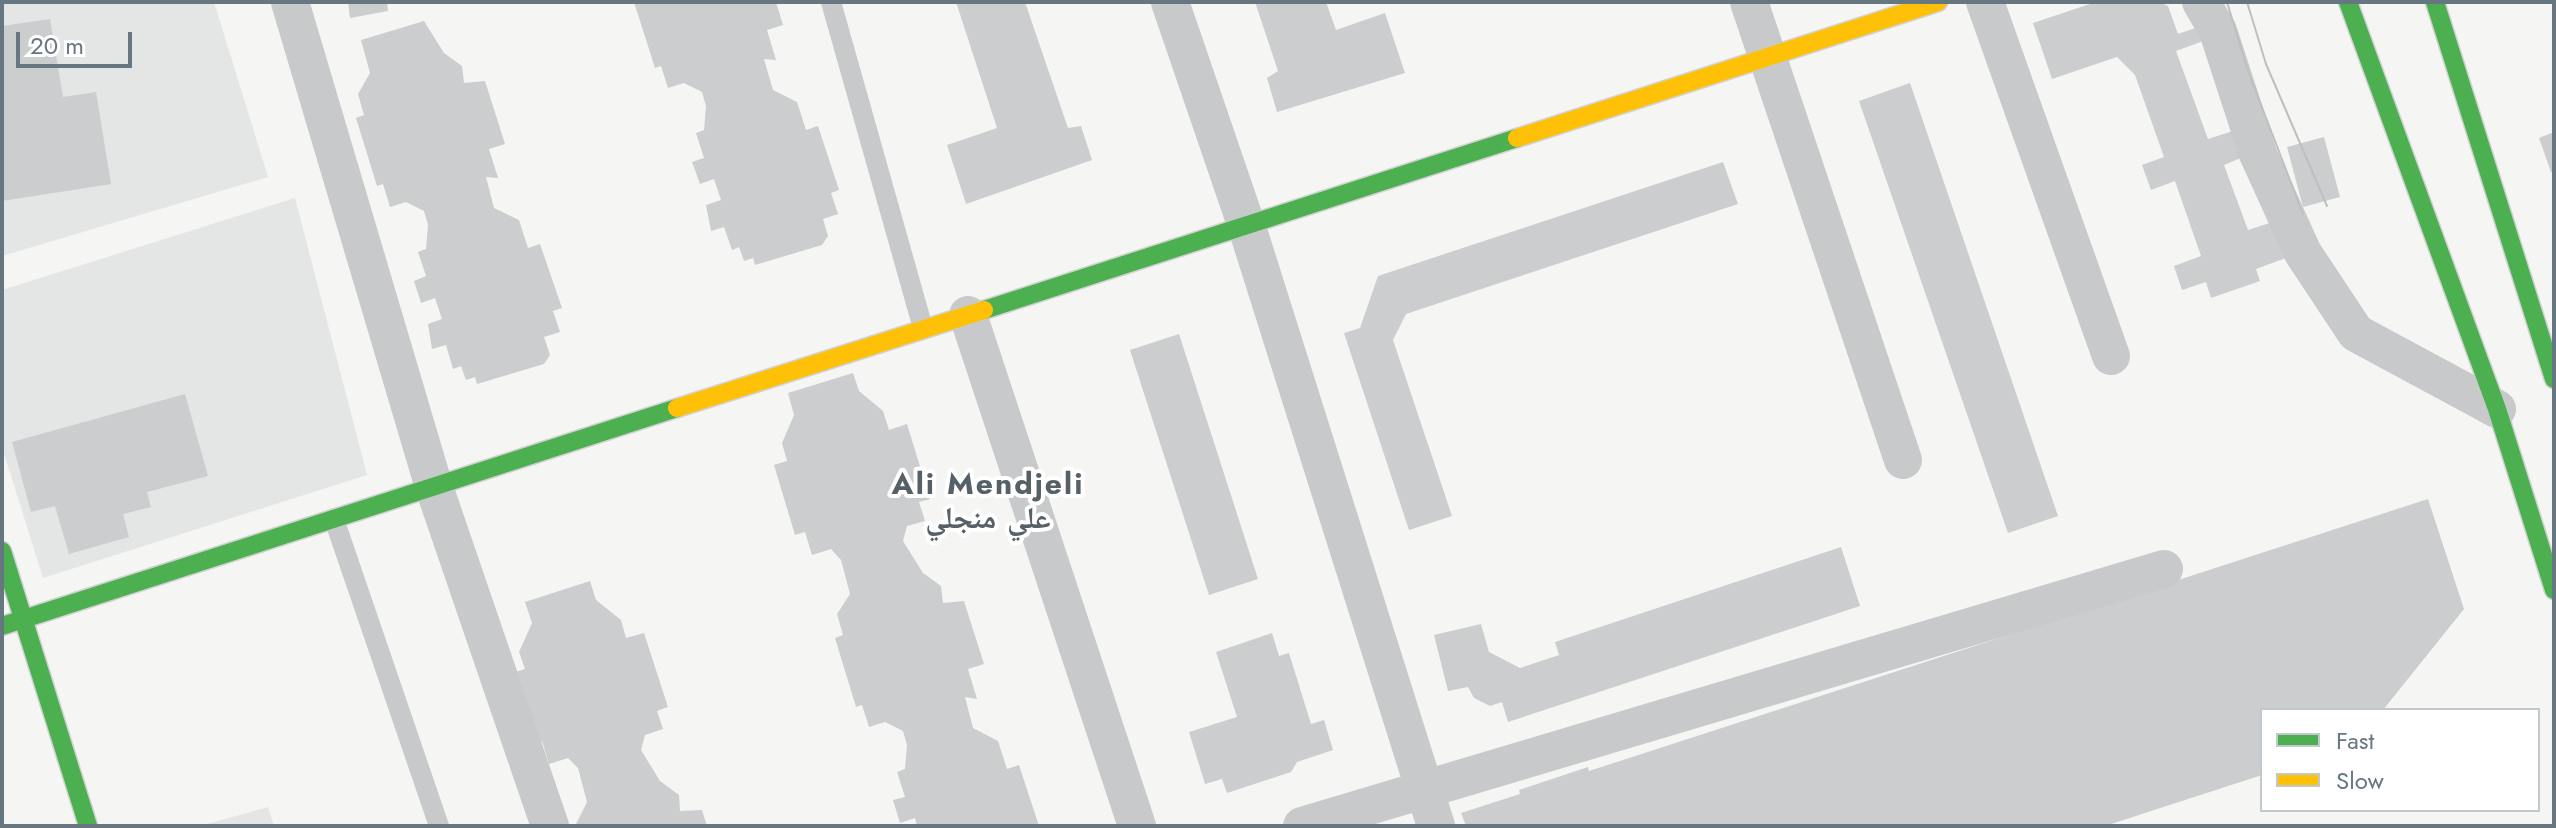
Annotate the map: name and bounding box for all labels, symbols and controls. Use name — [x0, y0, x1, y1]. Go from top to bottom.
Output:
scale bar — [20, 16, 136, 66]
text: 20 m — [30, 28, 84, 63]
district label: Ali Mendjeli علي منجلي — [892, 469, 1084, 540]
legend — [2260, 708, 2540, 812]
text: Fast — [2336, 723, 2374, 758]
text: Slow — [2336, 763, 2384, 798]

